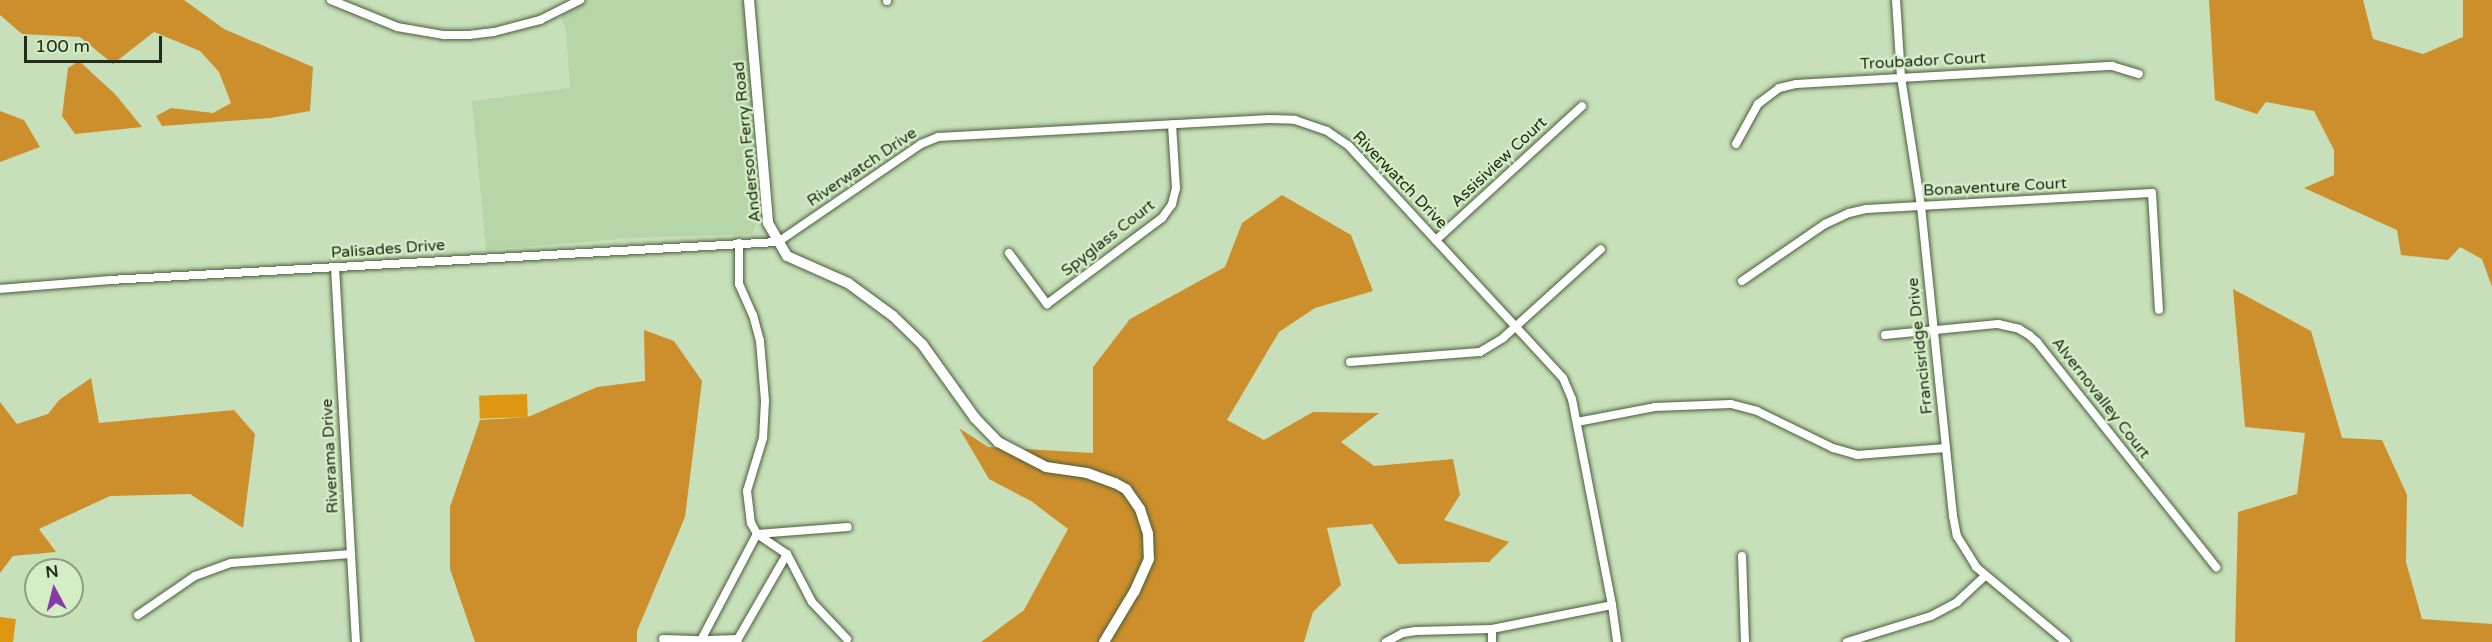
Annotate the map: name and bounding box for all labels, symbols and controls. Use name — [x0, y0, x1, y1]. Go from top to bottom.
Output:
scale bar — [27, 24, 165, 62]
text: 100 m — [35, 35, 90, 57]
street label: Troubador Court — [1860, 48, 1986, 74]
street label: Anderson Ferry Road — [729, 61, 765, 223]
street label: Assisiview Court — [1447, 113, 1551, 211]
street label: Riverwatch Drive — [804, 123, 920, 211]
street label: Riverwatch Drive — [1349, 127, 1451, 233]
street label: Bonaventure Court — [1923, 174, 2067, 200]
street label: Spyglass Court — [1057, 196, 1159, 280]
street label: Palisades Drive — [330, 235, 446, 263]
street label: Francisridge Drive — [1903, 277, 1937, 415]
street label: Alvernovalley Court — [2048, 334, 2154, 462]
street label: Riverama Drive — [317, 398, 343, 514]
north arrow — [24, 558, 84, 618]
text: N — [44, 561, 60, 583]

